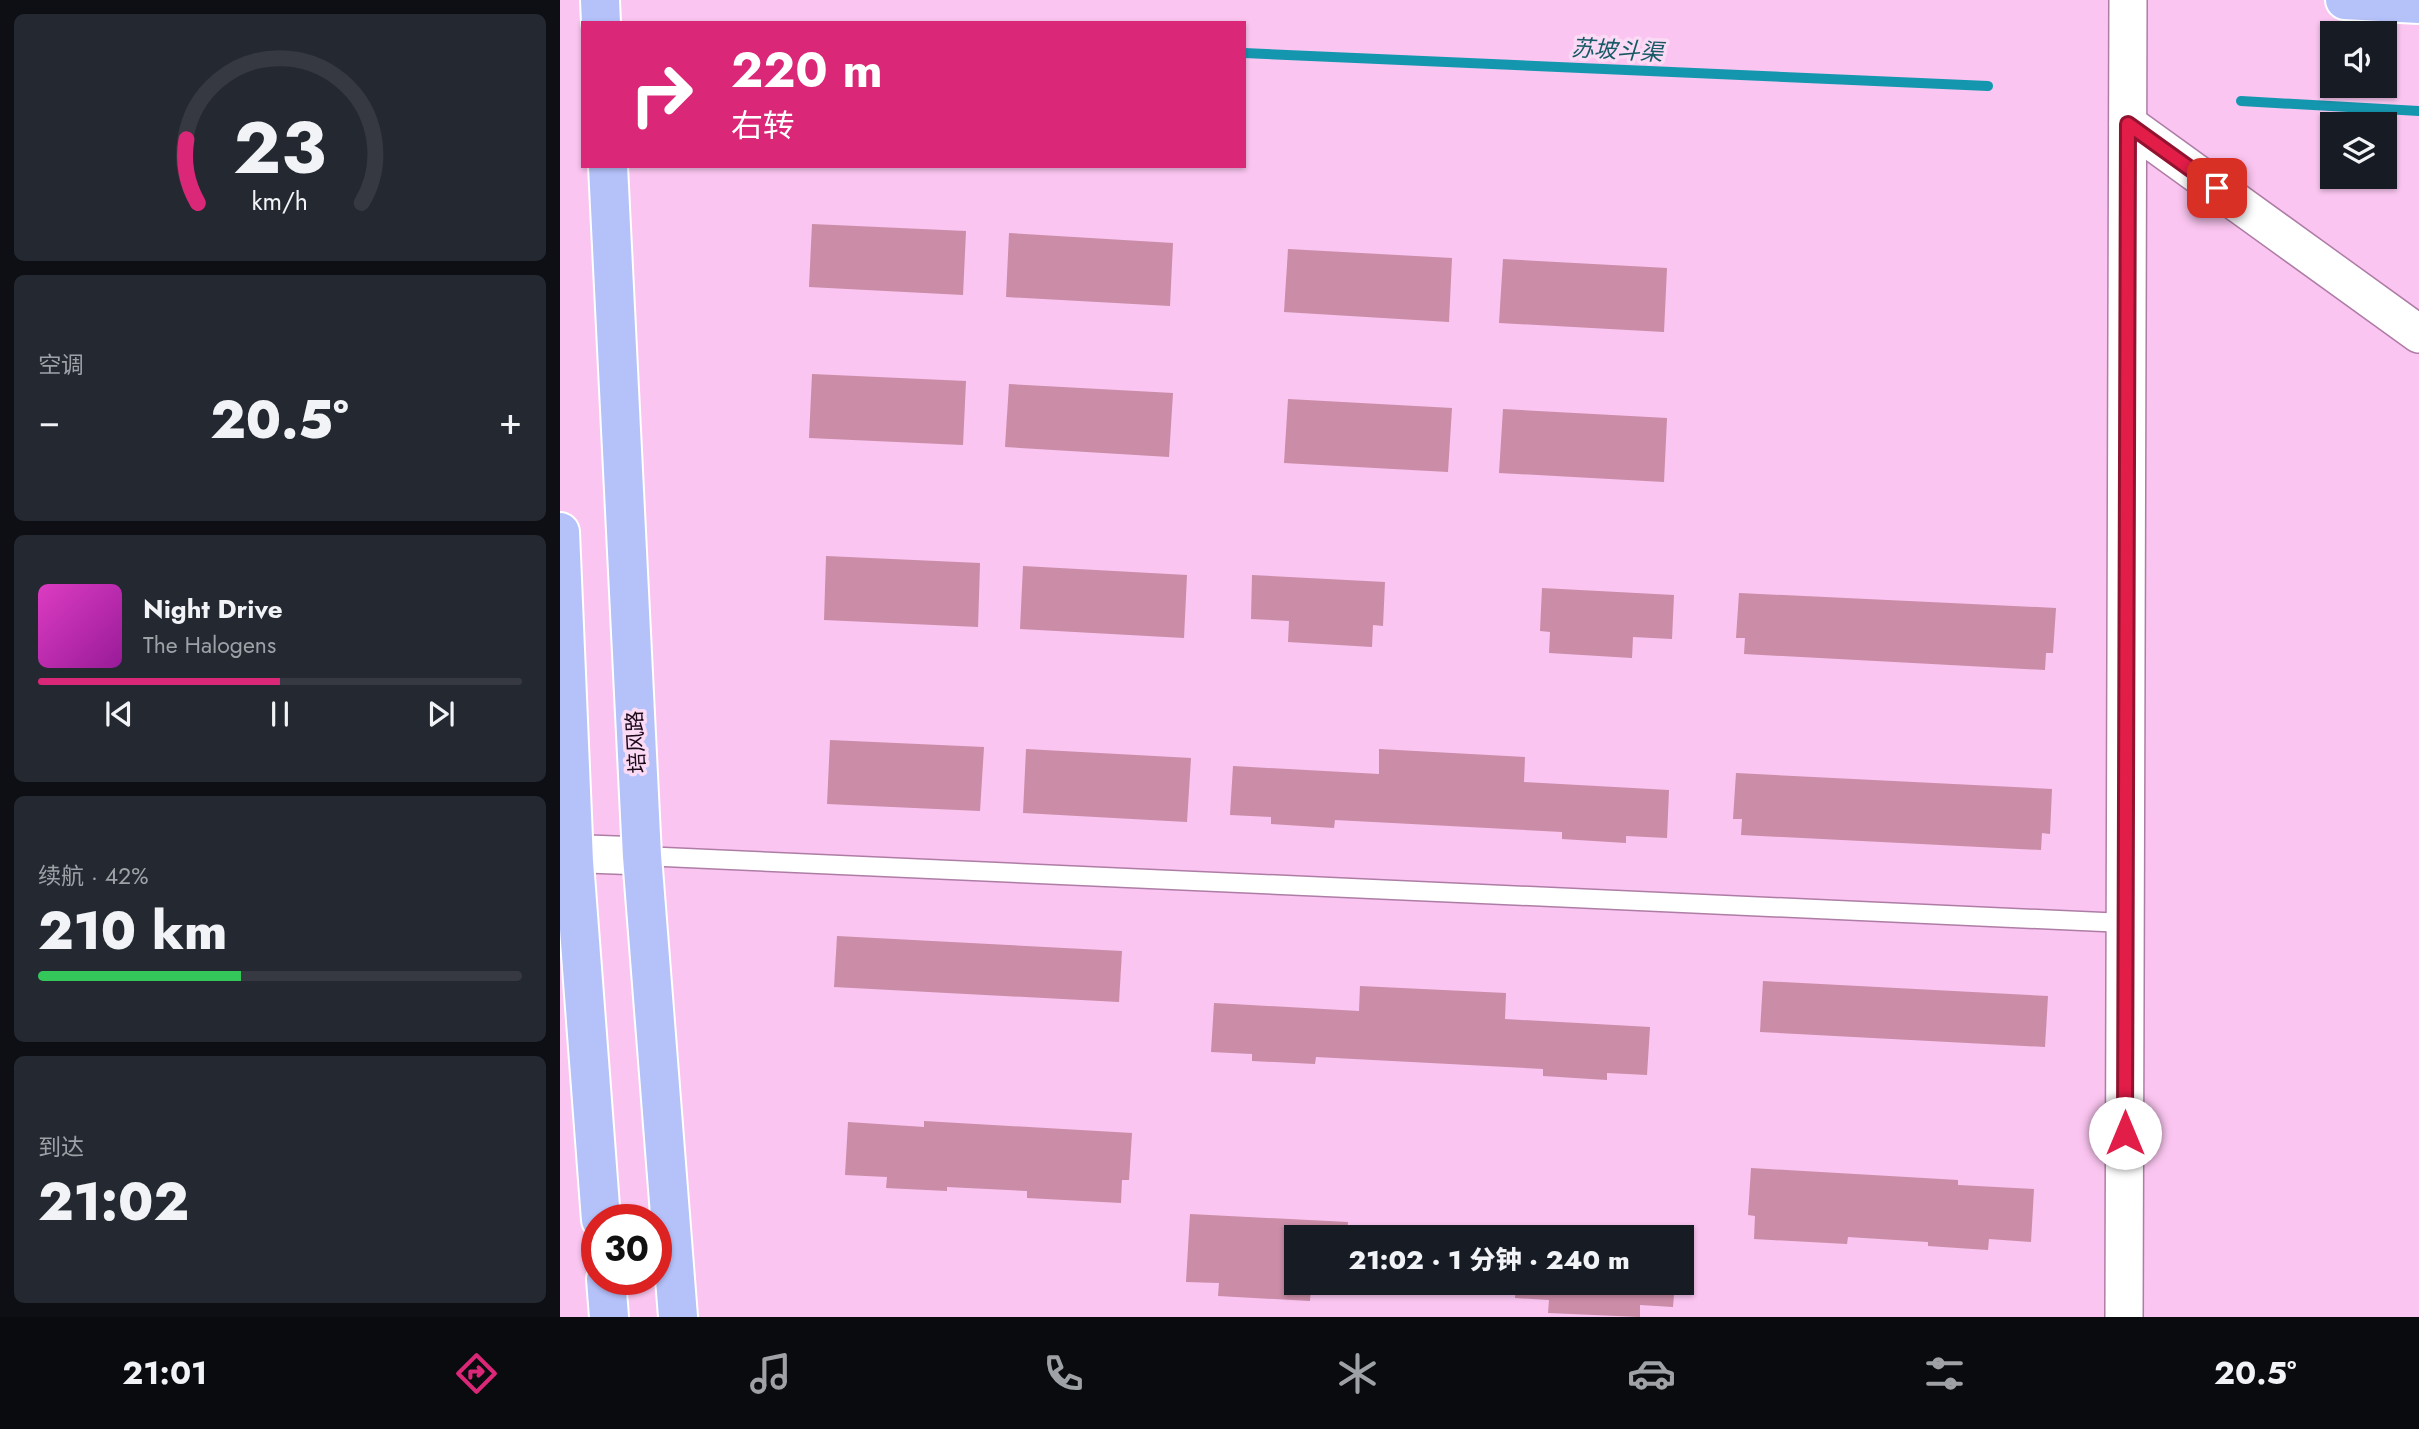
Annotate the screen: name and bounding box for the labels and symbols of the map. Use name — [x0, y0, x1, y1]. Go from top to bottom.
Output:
water label: 苏坡斗渠 — [1570, 31, 1667, 70]
pin — [2187, 158, 2247, 218]
street label: 培风路 — [619, 710, 653, 774]
position arrow — [2088, 1096, 2162, 1170]
speed limit sign: 30 — [581, 1204, 672, 1295]

